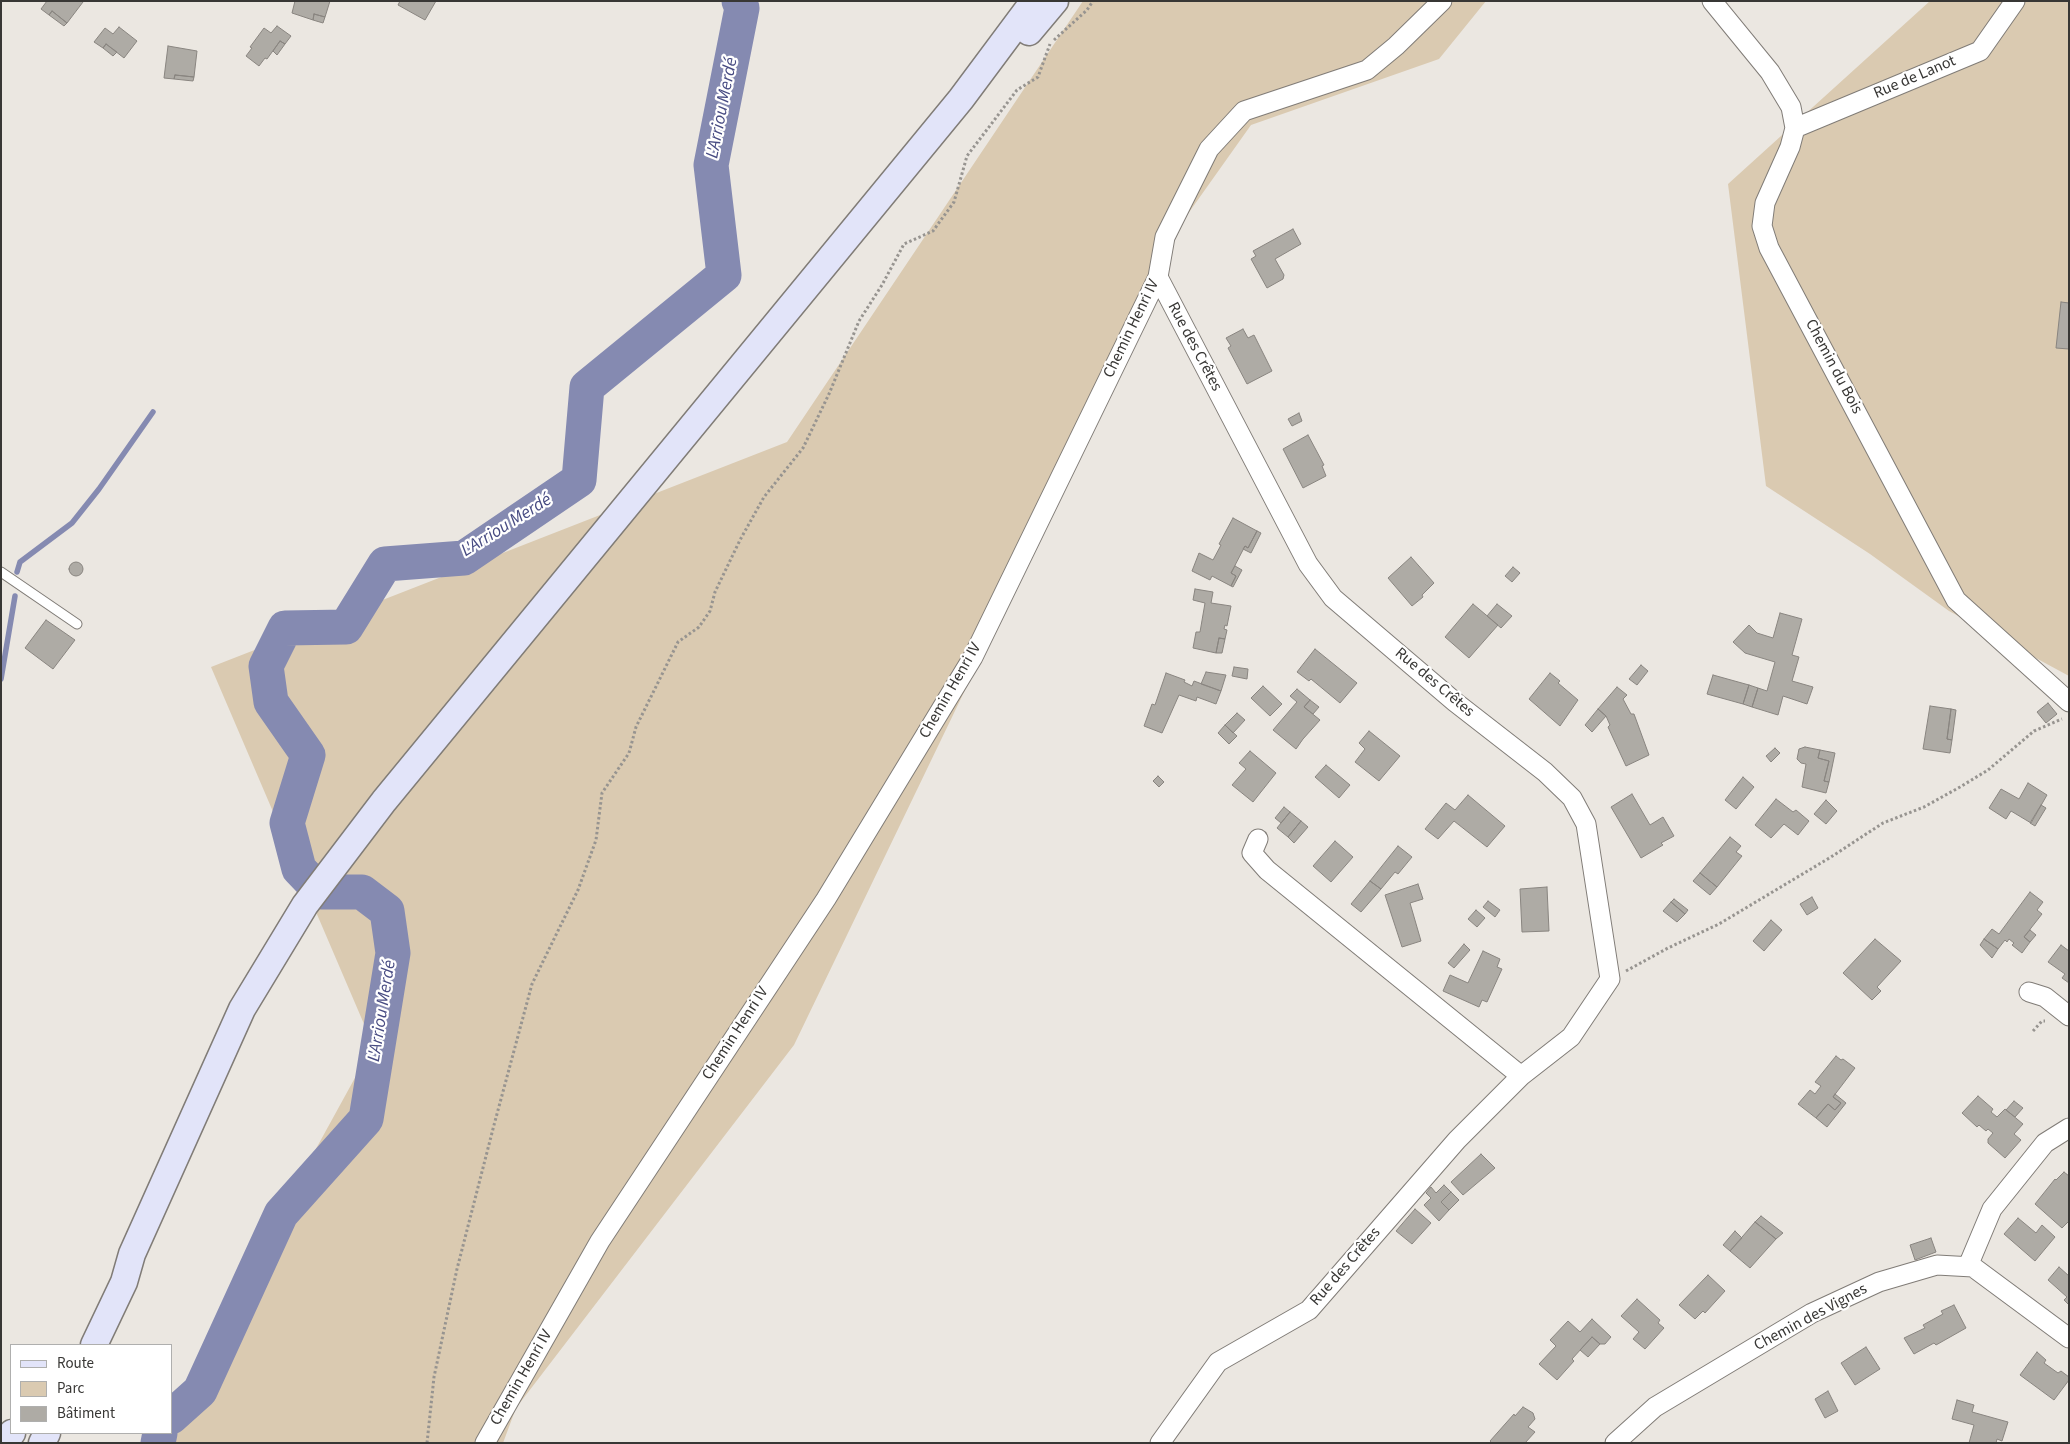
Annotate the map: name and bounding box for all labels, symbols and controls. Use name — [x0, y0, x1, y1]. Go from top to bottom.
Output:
street label: Rue de Lanot — [1871, 52, 1959, 104]
water label: L'Arriou Merdé — [703, 56, 743, 160]
street label: Chemin Henri IV — [1100, 277, 1164, 381]
street label: Rue des Crêtes — [1163, 299, 1225, 395]
street label: Chemin du Bois — [1800, 316, 1866, 418]
water label: L'Arriou Merdé — [458, 490, 556, 562]
street label: Chemin Henri IV — [916, 640, 986, 742]
street label: Rue des Crêtes — [1390, 644, 1478, 722]
water label: L'Arriou Merdé — [364, 959, 402, 1063]
street label: Chemin Henri IV — [699, 984, 773, 1084]
street label: Rue des Crêtes — [1307, 1224, 1385, 1310]
street label: Chemin des Vignes — [1751, 1280, 1871, 1356]
street label: Chemin Henri IV — [487, 1327, 557, 1429]
legend — [10, 1344, 172, 1434]
text: Route — [57, 1353, 94, 1374]
text: Parc — [57, 1378, 84, 1399]
text: Bâtiment — [57, 1403, 115, 1424]

